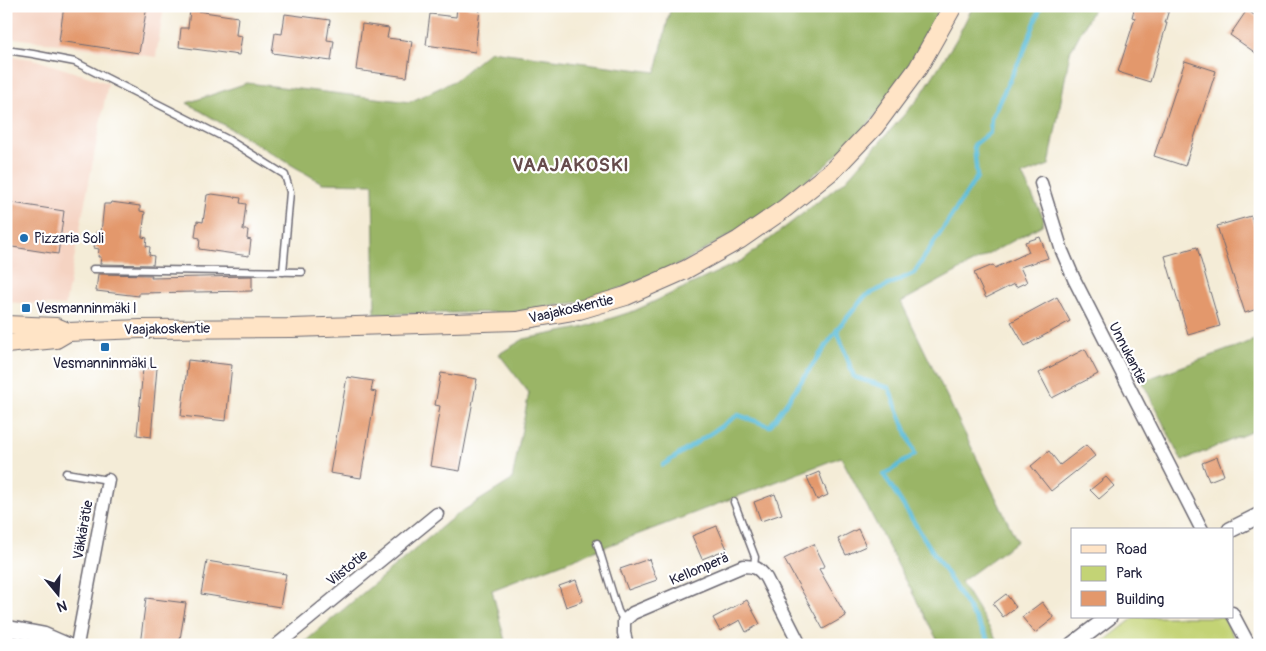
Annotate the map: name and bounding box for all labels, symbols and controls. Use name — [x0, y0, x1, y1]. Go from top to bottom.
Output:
district label: VAAJAKOSKI — [512, 153, 630, 177]
place label: Pizzaria Soli — [34, 230, 104, 247]
marker: Pizzaria Soli — [18, 232, 30, 244]
street label: Vaajakoskentie — [527, 291, 615, 327]
place label: Vesmanninmäki I — [36, 300, 137, 317]
marker: Vesmanninmäki I — [20, 302, 32, 314]
street label: Unnukantie — [1105, 319, 1151, 387]
street label: Vaajakoskentie — [124, 320, 210, 338]
marker: Vesmanninmäki L — [99, 341, 111, 353]
place label: Vesmanninmäki L — [53, 355, 157, 372]
street label: Väkkärätie — [69, 499, 97, 561]
legend — [1071, 528, 1234, 618]
text: Road — [1116, 540, 1147, 559]
street label: Viistotie — [323, 546, 371, 590]
street label: Kellonperä — [667, 549, 731, 589]
text: Park — [1116, 564, 1143, 583]
north arrow — [32, 568, 82, 618]
text: Building — [1116, 590, 1164, 609]
text: N — [55, 596, 69, 615]

